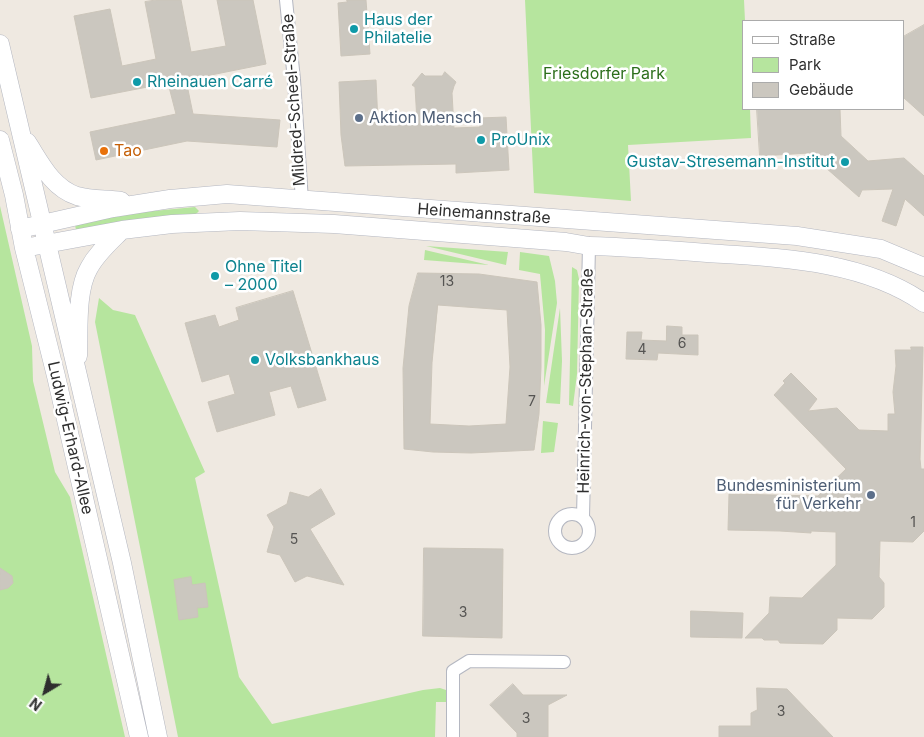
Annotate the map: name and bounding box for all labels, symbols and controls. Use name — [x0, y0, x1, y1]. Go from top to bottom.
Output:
place label: Haus der Philatelie — [364, 10, 432, 48]
street label: Mildred-Scheel-Straße — [278, 13, 310, 187]
legend — [742, 20, 904, 110]
marker: Haus der Philatelie — [348, 23, 360, 35]
text: Straße — [789, 30, 836, 49]
text: Park — [789, 55, 821, 74]
park label: Friesdorfer Park — [543, 64, 665, 84]
place label: Rheinauen Carré — [147, 72, 273, 92]
marker: Rheinauen Carré — [131, 76, 143, 88]
text: Gebäude — [789, 80, 854, 99]
place label: Aktion Mensch — [369, 108, 482, 128]
marker: Aktion Mensch — [353, 112, 365, 124]
place label: ProUnix — [491, 130, 551, 150]
marker: ProUnix — [475, 134, 487, 146]
place label: Tao — [114, 141, 142, 161]
marker: Tao — [98, 145, 110, 157]
place label: Gustav-Stresemann-Institut — [627, 152, 835, 172]
marker: Gustav-Stresemann-Institut — [839, 156, 851, 168]
street label: Heinemannstraße — [417, 200, 551, 228]
place label: Ohne Titel – 2000 — [225, 257, 302, 295]
street label: Heinrich-von-Stephan-Straße — [574, 268, 598, 494]
marker: Ohne Titel – 2000 — [209, 270, 221, 282]
house number: 13 — [440, 274, 454, 290]
house number: 6 — [678, 336, 686, 352]
house number: 4 — [637, 342, 647, 358]
place label: Volksbankhaus — [265, 350, 379, 370]
marker: Volksbankhaus — [249, 354, 261, 366]
street label: Ludwig-Erhard-Allee — [43, 360, 97, 516]
house number: 7 — [528, 394, 536, 410]
place label: Bundesministerium für Verkehr — [716, 476, 861, 514]
marker: Bundesministerium für Verkehr — [865, 489, 877, 501]
house number: 1 — [910, 515, 916, 531]
house number: 5 — [290, 532, 298, 548]
house number: 3 — [459, 605, 467, 621]
north arrow — [20, 667, 70, 717]
text: N — [26, 694, 45, 714]
house number: 3 — [777, 704, 785, 720]
house number: 3 — [522, 711, 530, 727]

